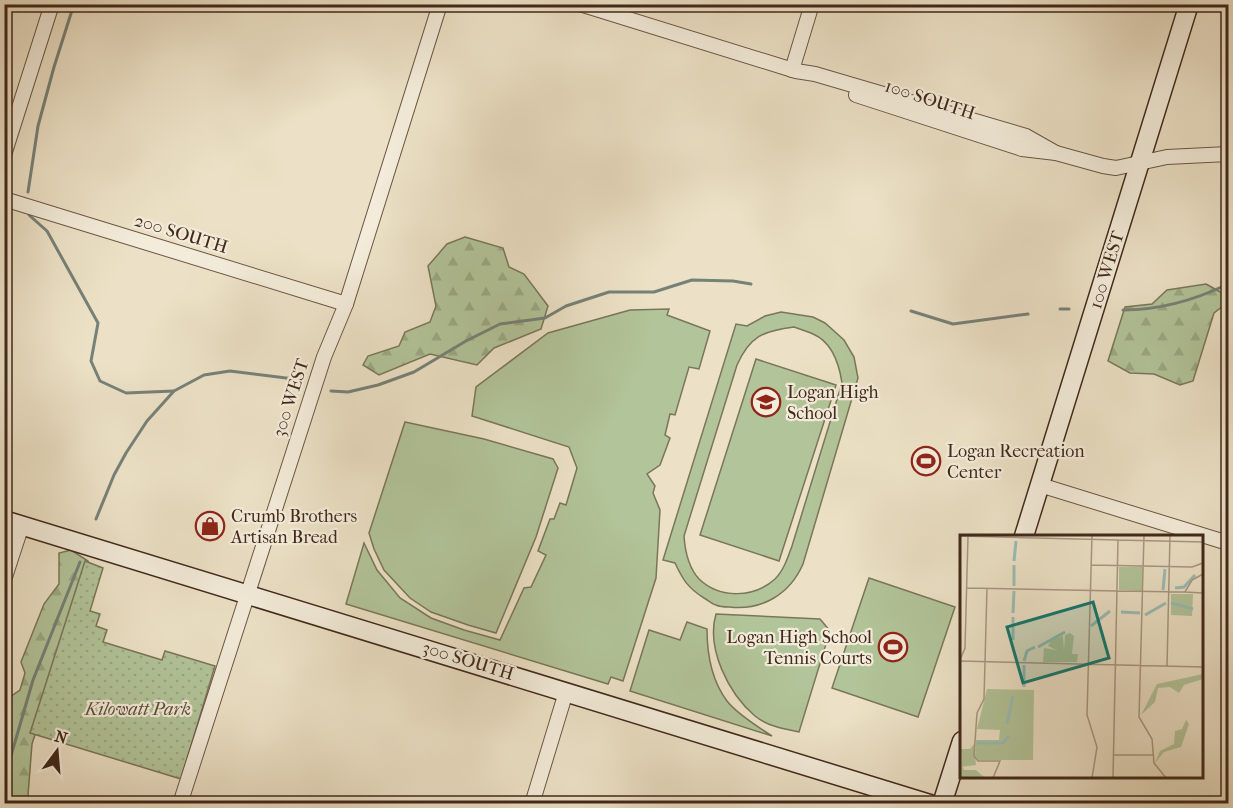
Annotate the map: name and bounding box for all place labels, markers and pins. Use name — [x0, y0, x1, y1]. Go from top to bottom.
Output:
place label: Logan High School — [787, 382, 879, 424]
school or university icon: Logan High School — [750, 386, 782, 418]
place label: Logan Recreation Center — [947, 441, 1085, 483]
sports icon: Logan Recreation Center — [910, 445, 942, 477]
place label: Crumb Brothers Artisan Bread — [230, 506, 357, 548]
shop icon: Crumb Brothers Artisan Bread — [194, 510, 226, 542]
place label: Logan High School Tennis Courts — [726, 627, 872, 669]
sports icon: Logan High School Tennis Courts — [877, 631, 909, 663]

